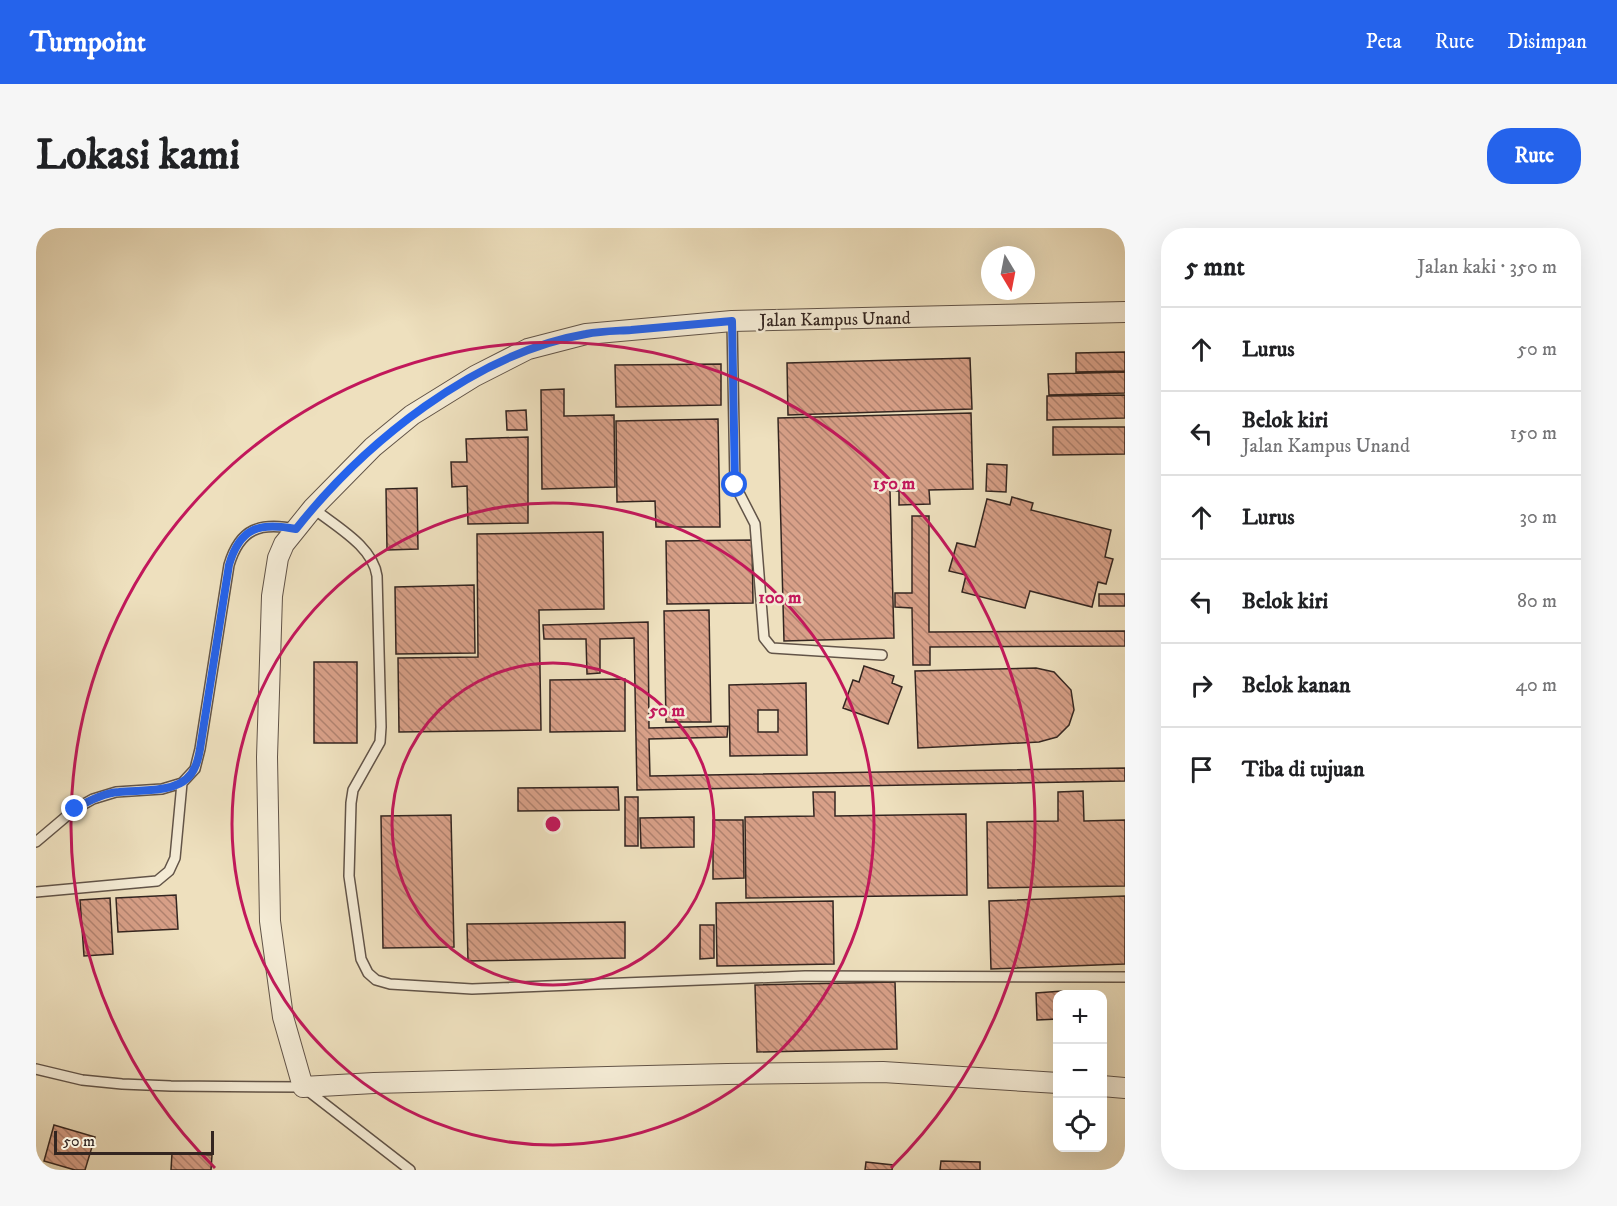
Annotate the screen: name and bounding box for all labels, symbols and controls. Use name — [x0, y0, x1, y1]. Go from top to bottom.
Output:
text: Turnpoint — [30, 25, 146, 60]
text: Peta — [1366, 29, 1402, 55]
text: Rute — [1435, 29, 1474, 55]
text: Disimpan — [1507, 29, 1587, 55]
button: Rute — [1487, 128, 1581, 184]
text: Lokasi kami — [36, 130, 240, 182]
north arrow — [981, 246, 1035, 300]
text: 5 mnt — [1185, 251, 1245, 284]
text: Jalan kaki · 350 m — [1417, 255, 1557, 280]
street label: Jalan Kampus Unand — [757, 308, 911, 332]
icon: ahead — [1185, 333, 1218, 366]
text: Lurus — [1242, 336, 1295, 363]
text: 50 m — [1517, 337, 1557, 362]
text: Belok kiri — [1242, 407, 1328, 434]
icon: left — [1185, 417, 1218, 450]
text: 150 m — [1510, 421, 1557, 446]
text: Jalan Kampus Unand — [1242, 434, 1410, 459]
route start — [721, 471, 747, 497]
text: 150 m — [873, 473, 916, 495]
icon: ahead — [1185, 501, 1218, 534]
text: Lurus — [1242, 504, 1295, 531]
text: 30 m — [1519, 505, 1557, 530]
icon: left — [1185, 585, 1218, 618]
text: 100 m — [758, 587, 802, 609]
text: Belok kiri — [1242, 588, 1328, 615]
text: 80 m — [1517, 589, 1557, 614]
icon: right — [1185, 669, 1218, 702]
text: Belok kanan — [1242, 672, 1350, 699]
text: 40 m — [1515, 673, 1557, 698]
text: 50 m — [648, 700, 685, 722]
icon: arrive — [1185, 753, 1218, 786]
text: Tiba di tujuan — [1242, 756, 1364, 783]
route end — [61, 795, 87, 821]
centre of rings — [543, 814, 563, 834]
map controls — [1053, 990, 1107, 1152]
button: + — [1053, 990, 1107, 1044]
button: − — [1053, 1044, 1107, 1098]
button: locate — [1053, 1098, 1107, 1152]
scale bar — [54, 1128, 214, 1156]
text: 50 m — [63, 1131, 95, 1151]

